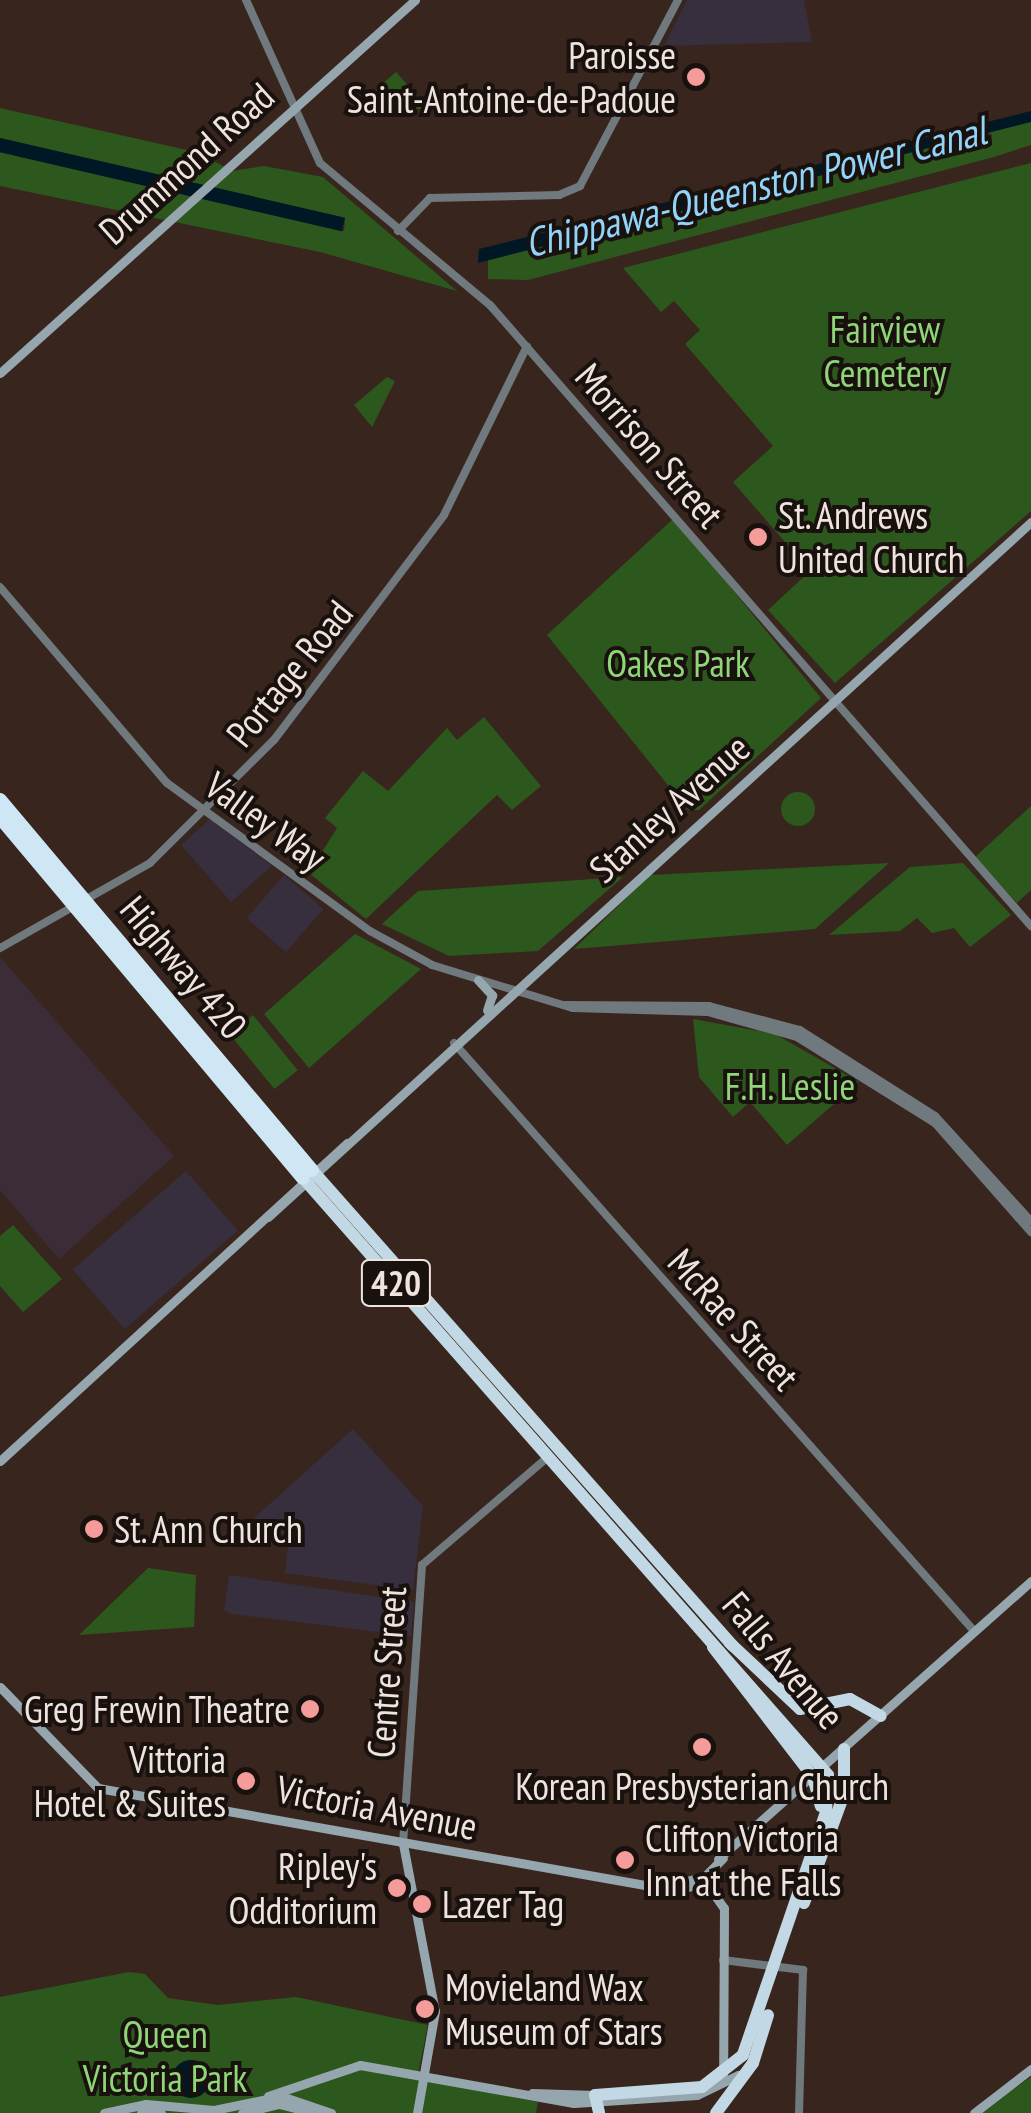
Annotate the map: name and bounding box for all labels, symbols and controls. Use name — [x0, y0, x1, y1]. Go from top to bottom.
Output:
place label: Paroisse Saint-Antoine-de-Padoue — [347, 32, 676, 121]
marker: Paroisse Saint-Antoine-de-Padoue — [685, 66, 707, 88]
street label: Drummond Road — [89, 73, 283, 253]
water label: Chippawa-Queenston Power Canal — [520, 105, 990, 267]
park label: Fairview Cemetery — [823, 306, 947, 396]
street label: Morrison Street — [566, 354, 734, 536]
place label: St. Andrews United Church — [778, 492, 964, 582]
marker: St. Andrews United Church — [747, 526, 769, 548]
street label: Portage Road — [216, 591, 362, 755]
park label: Oakes Park — [606, 640, 750, 686]
street label: Stanley Avenue — [579, 724, 759, 892]
street label: Valley Way — [196, 761, 336, 881]
street label: Highway 420 — [111, 886, 257, 1048]
park label: F.H. Leslie — [723, 1063, 857, 1109]
street label: McRae Street — [659, 1239, 809, 1399]
road number: 420 — [358, 1253, 434, 1313]
place label: St. Ann Church — [114, 1506, 306, 1552]
marker: St. Ann Church — [83, 1518, 105, 1540]
street label: Falls Avenue — [713, 1582, 855, 1738]
street label: Centre Street — [357, 1585, 415, 1759]
place label: Greg Frewin Theatre — [23, 1686, 290, 1732]
marker: Greg Frewin Theatre — [299, 1698, 321, 1720]
place label: Vittoria Hotel & Suites — [34, 1736, 226, 1826]
marker: Korean Presbysterian Church — [691, 1736, 713, 1758]
place label: Korean Presbysterian Church — [515, 1763, 889, 1809]
street label: Victoria Avenue — [273, 1765, 481, 1849]
marker: Vittoria Hotel & Suites — [235, 1770, 257, 1792]
place label: Clifton Victoria Inn at the Falls — [645, 1815, 841, 1905]
place label: Ripley's Odditorium — [229, 1843, 377, 1932]
marker: Clifton Victoria Inn at the Falls — [614, 1849, 636, 1871]
marker: Ripley's Odditorium — [386, 1877, 408, 1899]
place label: Lazer Tag — [442, 1881, 565, 1927]
marker: Lazer Tag — [411, 1893, 433, 1915]
place label: Movieland Wax Museum of Stars — [445, 1964, 663, 2054]
marker: Movieland Wax Museum of Stars — [414, 1998, 436, 2020]
park label: Queen Victoria Park — [83, 2011, 247, 2100]

